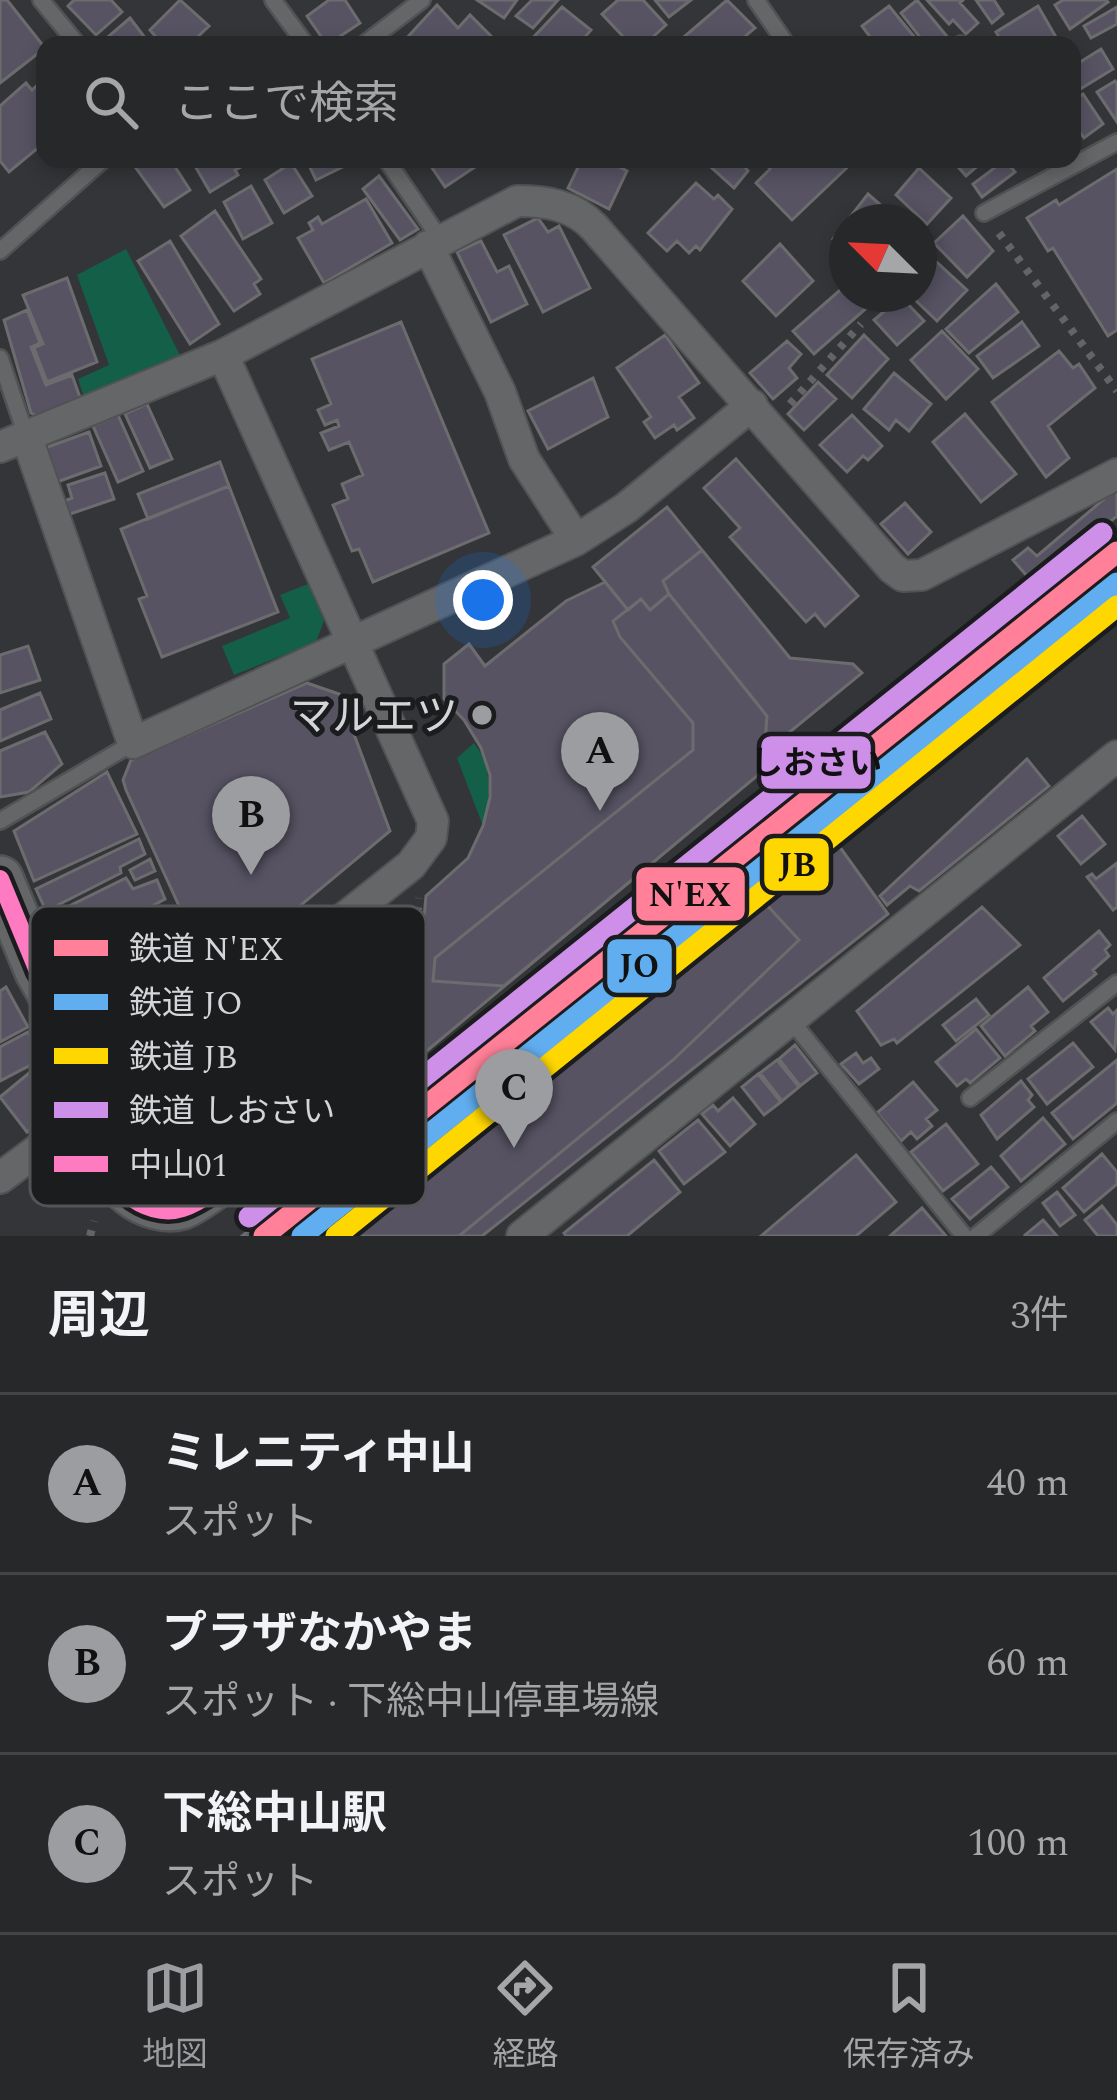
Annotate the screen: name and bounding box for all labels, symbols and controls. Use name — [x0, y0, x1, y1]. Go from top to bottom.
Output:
search box — [36, 36, 1081, 168]
icon: search — [78, 69, 144, 135]
text: ここで検索 — [174, 70, 399, 139]
north arrow — [829, 204, 937, 312]
your location — [453, 570, 513, 630]
place label: マルエツ — [290, 686, 458, 749]
marker: マルエツ — [469, 702, 495, 728]
pin: A — [561, 712, 639, 811]
line badge: しおさい — [759, 734, 873, 791]
text: しおさい — [750, 739, 882, 789]
pin: B — [212, 776, 290, 875]
line badge: JB — [762, 836, 831, 893]
text: JB — [778, 841, 816, 891]
line badge: N'EX — [634, 865, 747, 923]
text: N'EX — [648, 871, 732, 921]
legend — [30, 906, 426, 1206]
text: 鉄道 N'EX — [129, 925, 284, 975]
line badge: JO — [605, 937, 674, 995]
text: JO — [619, 942, 659, 992]
text: 鉄道 JO — [129, 979, 243, 1029]
text: 鉄道 JB — [129, 1033, 238, 1083]
pin: C — [475, 1049, 553, 1148]
text: 鉄道 しおさい — [129, 1087, 335, 1137]
text: 中山01 — [129, 1141, 228, 1191]
text: 周辺 — [48, 1278, 150, 1356]
text: 3件 — [1010, 1287, 1069, 1346]
text: ミレニティ中山 — [162, 1420, 474, 1489]
text: A — [72, 1454, 102, 1513]
text: 40 m — [987, 1454, 1069, 1513]
text: スポット — [162, 1493, 318, 1552]
text: プラザなかやま — [162, 1600, 477, 1669]
text: B — [73, 1634, 101, 1693]
text: 60 m — [987, 1634, 1069, 1693]
text: スポット · 下総中山停車場線 — [162, 1673, 659, 1732]
text: 下総中山駅 — [162, 1780, 387, 1849]
text: C — [73, 1814, 101, 1873]
text: 100 m — [967, 1814, 1069, 1873]
text: スポット — [162, 1853, 318, 1912]
tab: 地図 — [142, 1955, 208, 2080]
tab: 経路 — [492, 1955, 558, 2080]
tab: 保存済み — [843, 1955, 975, 2080]

